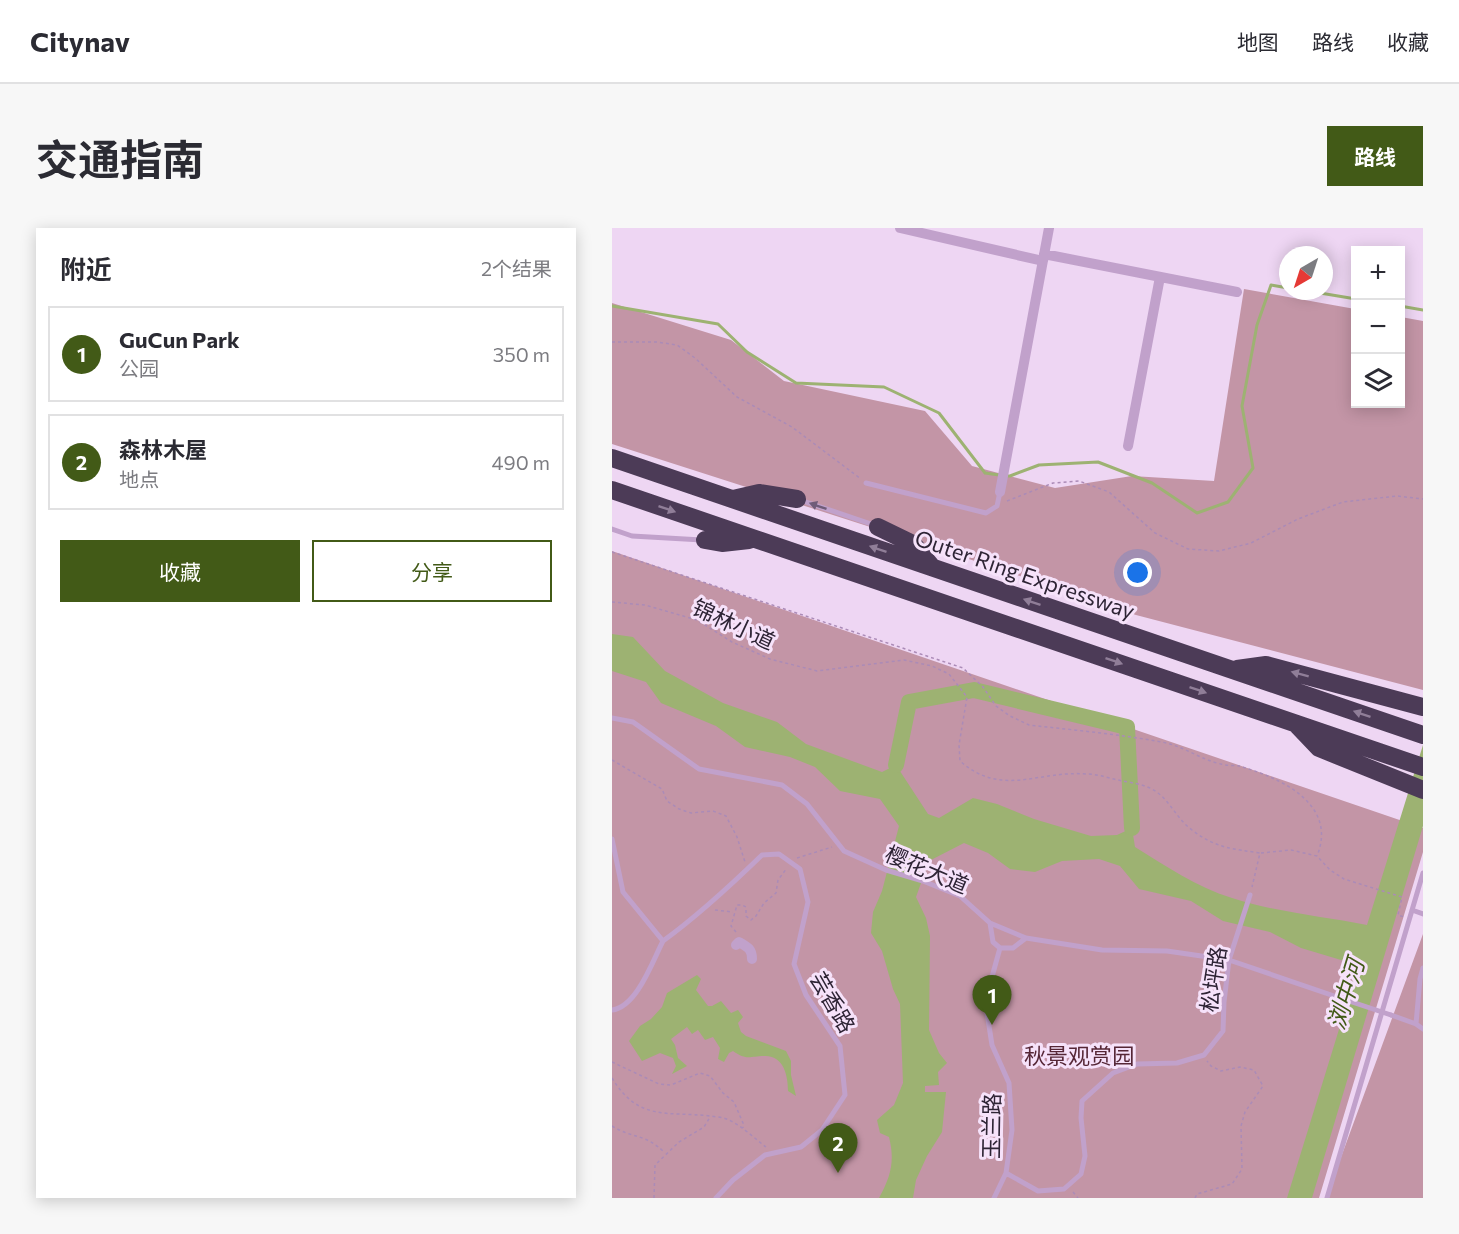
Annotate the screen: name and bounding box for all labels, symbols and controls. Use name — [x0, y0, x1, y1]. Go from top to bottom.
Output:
text: Citynav — [30, 24, 130, 58]
text: 地图 — [1237, 29, 1279, 54]
text: 路线 — [1312, 29, 1354, 54]
text: 收藏 — [1387, 29, 1429, 54]
button: 路线 — [1327, 126, 1423, 186]
text: 交通指南 — [36, 132, 204, 184]
north arrow — [1279, 246, 1333, 300]
map controls — [1351, 246, 1405, 408]
button: + — [1351, 246, 1405, 300]
text: 附近 — [60, 253, 112, 284]
text: 2个结果 — [481, 256, 552, 280]
button: − — [1351, 300, 1405, 354]
text: GuCun Park — [119, 326, 240, 353]
text: 1 — [77, 342, 86, 366]
text: 350 m — [493, 342, 550, 366]
button: layers — [1351, 354, 1405, 408]
text: 公园 — [119, 356, 159, 380]
text: 森林木屋 — [119, 436, 207, 463]
text: 2 — [76, 450, 87, 474]
text: 490 m — [492, 450, 550, 474]
text: 地点 — [119, 467, 159, 491]
one-way arrow — [809, 500, 827, 510]
one-way arrow — [658, 504, 676, 514]
street label: Outer Ring Expressway — [912, 524, 1138, 624]
button: 收藏 — [60, 540, 300, 602]
button: 分享 — [312, 540, 552, 602]
one-way arrow — [869, 544, 887, 553]
your location — [1123, 558, 1152, 587]
street label: 锦林小道 — [688, 593, 780, 655]
one-way arrow — [1023, 596, 1041, 606]
one-way arrow — [1105, 657, 1123, 667]
one-way arrow — [1291, 669, 1309, 679]
one-way arrow — [1189, 685, 1207, 695]
one-way arrow — [1353, 709, 1371, 719]
street label: 樱花大道 — [881, 839, 973, 899]
street label: 松坪路 — [1195, 944, 1231, 1014]
water label: 浏中河 — [1321, 952, 1371, 1033]
street label: 芸香路 — [805, 967, 861, 1037]
pin: 1 — [972, 976, 1012, 1025]
park label: 秋景观赏园 — [1024, 1042, 1134, 1069]
street label: 玉兰路 — [977, 1093, 1005, 1159]
pin: 2 — [818, 1124, 858, 1173]

